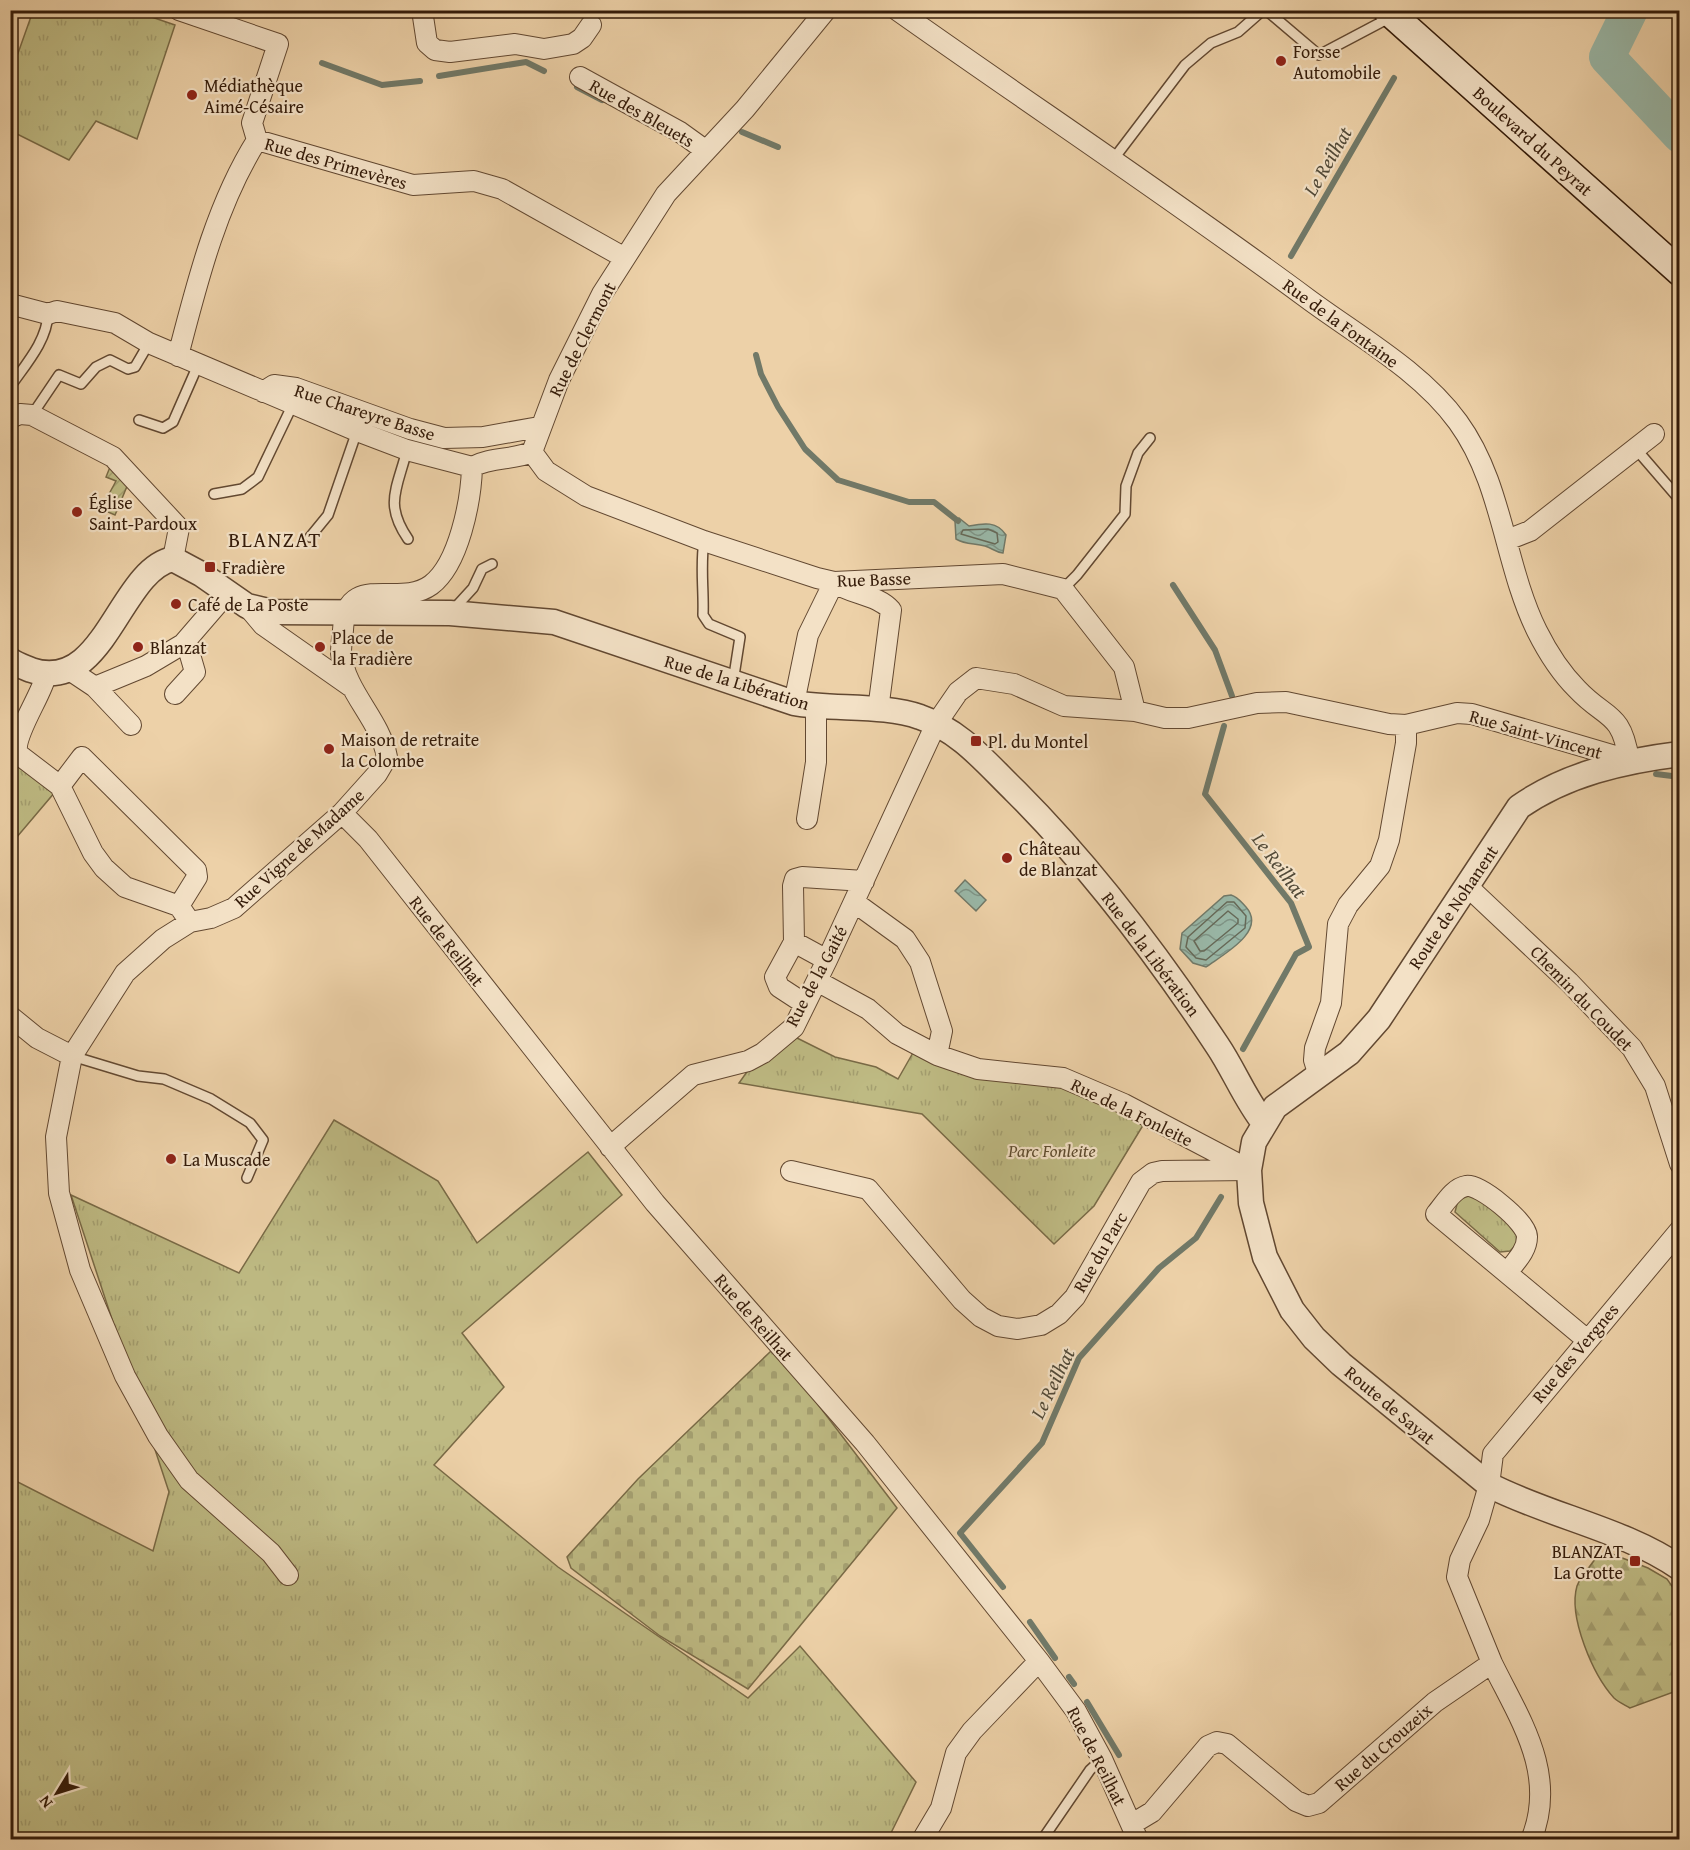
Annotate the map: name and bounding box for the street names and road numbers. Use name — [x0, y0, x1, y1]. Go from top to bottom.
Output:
street label: Rue des Bleuets — [585, 72, 699, 154]
street label: Boulevard du Peyrat — [1467, 80, 1599, 203]
street label: Rue des Primevères — [262, 130, 410, 196]
street label: Rue de la Fontaine — [1277, 272, 1405, 374]
street label: Rue de Clermont — [541, 276, 623, 401]
street label: Rue Chareyre Basse — [291, 377, 439, 447]
street label: Rue Basse — [837, 564, 911, 594]
street label: Rue de la Libération — [661, 647, 813, 717]
street label: Rue Saint-Vincent — [1466, 702, 1606, 766]
street label: Rue Vigne de Madame — [228, 782, 370, 914]
street label: Route de Nohanent — [1401, 839, 1505, 975]
street label: Rue de la Libération — [1095, 886, 1207, 1022]
street label: Rue de Reilhat — [403, 890, 491, 993]
street label: Rue de la Gaité — [778, 921, 854, 1031]
street label: Chemin du Coudet — [1524, 939, 1640, 1058]
street label: Rue de la Fonleite — [1066, 1071, 1198, 1153]
street label: Rue du Parc — [1066, 1207, 1134, 1297]
street label: Rue de Reilhat — [708, 1267, 800, 1367]
street label: Rue des Vergnes — [1525, 1297, 1625, 1409]
street label: Route de Sayat — [1339, 1359, 1442, 1451]
street label: Rue du Crouzeix — [1328, 1696, 1439, 1797]
street label: Rue de Reilhat — [1060, 1702, 1134, 1811]

